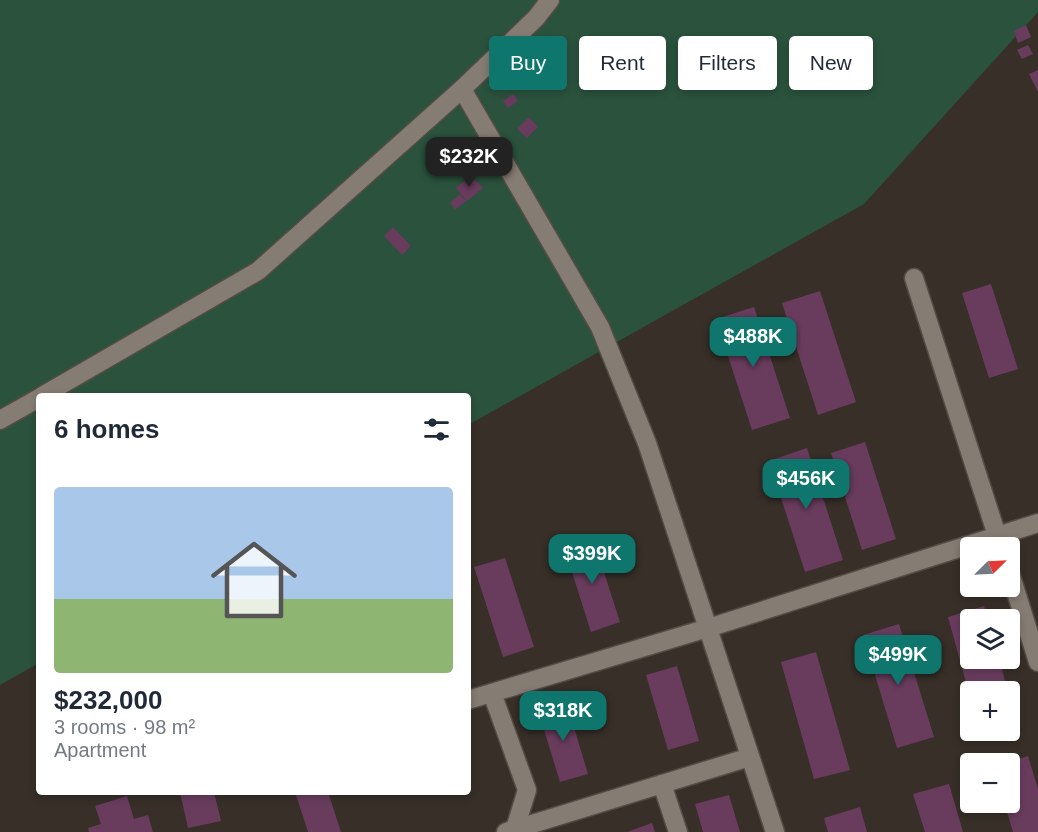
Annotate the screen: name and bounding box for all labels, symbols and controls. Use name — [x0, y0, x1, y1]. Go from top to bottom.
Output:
chip: Buy — [489, 36, 567, 90]
chip: Rent — [579, 36, 666, 90]
chip: Filters — [678, 36, 777, 90]
chip: New — [789, 36, 873, 90]
pin: $232K — [427, 137, 511, 188]
text: $232K — [440, 145, 498, 167]
pin: $488K — [711, 317, 795, 368]
text: $488K — [724, 325, 782, 347]
icon: filters — [420, 413, 453, 446]
text: 6 homes — [54, 414, 160, 444]
pin: $456K — [764, 459, 848, 510]
text: $456K — [777, 467, 835, 489]
icon: home — [200, 526, 308, 634]
pin: $399K — [550, 534, 634, 585]
north arrow — [960, 537, 1020, 597]
map controls — [960, 537, 1020, 813]
text: $399K — [563, 542, 621, 564]
button: layers — [960, 609, 1020, 669]
pin: $499K — [856, 635, 940, 686]
text: $499K — [869, 643, 927, 665]
button: + — [960, 681, 1020, 741]
text: $232,000 — [54, 685, 162, 715]
pin: $318K — [521, 691, 605, 742]
text: $318K — [534, 699, 592, 721]
text: 3 rooms · 98 m² — [54, 716, 195, 738]
text: Apartment — [54, 739, 146, 761]
button: − — [960, 753, 1020, 813]

